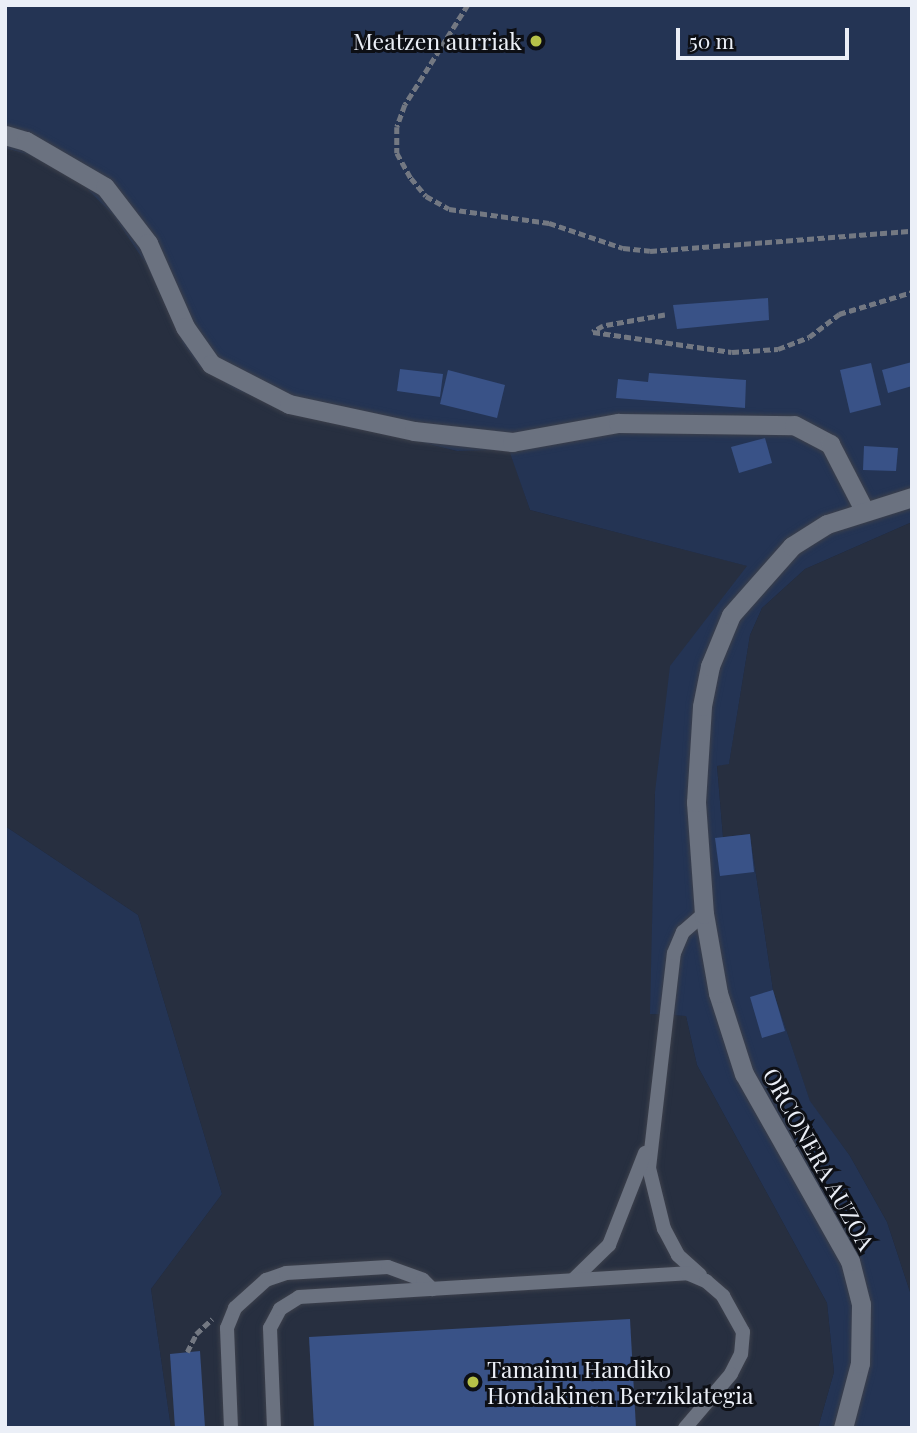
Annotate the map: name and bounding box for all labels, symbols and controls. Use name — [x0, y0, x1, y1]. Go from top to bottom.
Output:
scale bar — [679, 14, 852, 58]
text: 50 m — [689, 26, 734, 54]
place label: Meatzen aurriak — [353, 27, 522, 55]
marker: Meatzen aurriak — [528, 33, 544, 49]
street label: ORCONERA AUZOA — [757, 1063, 881, 1255]
place label: Tamainu Handiko Hondakinen Berziklategia — [487, 1355, 753, 1409]
marker: Tamainu Handiko Hondakinen Berziklategia — [465, 1374, 481, 1390]

